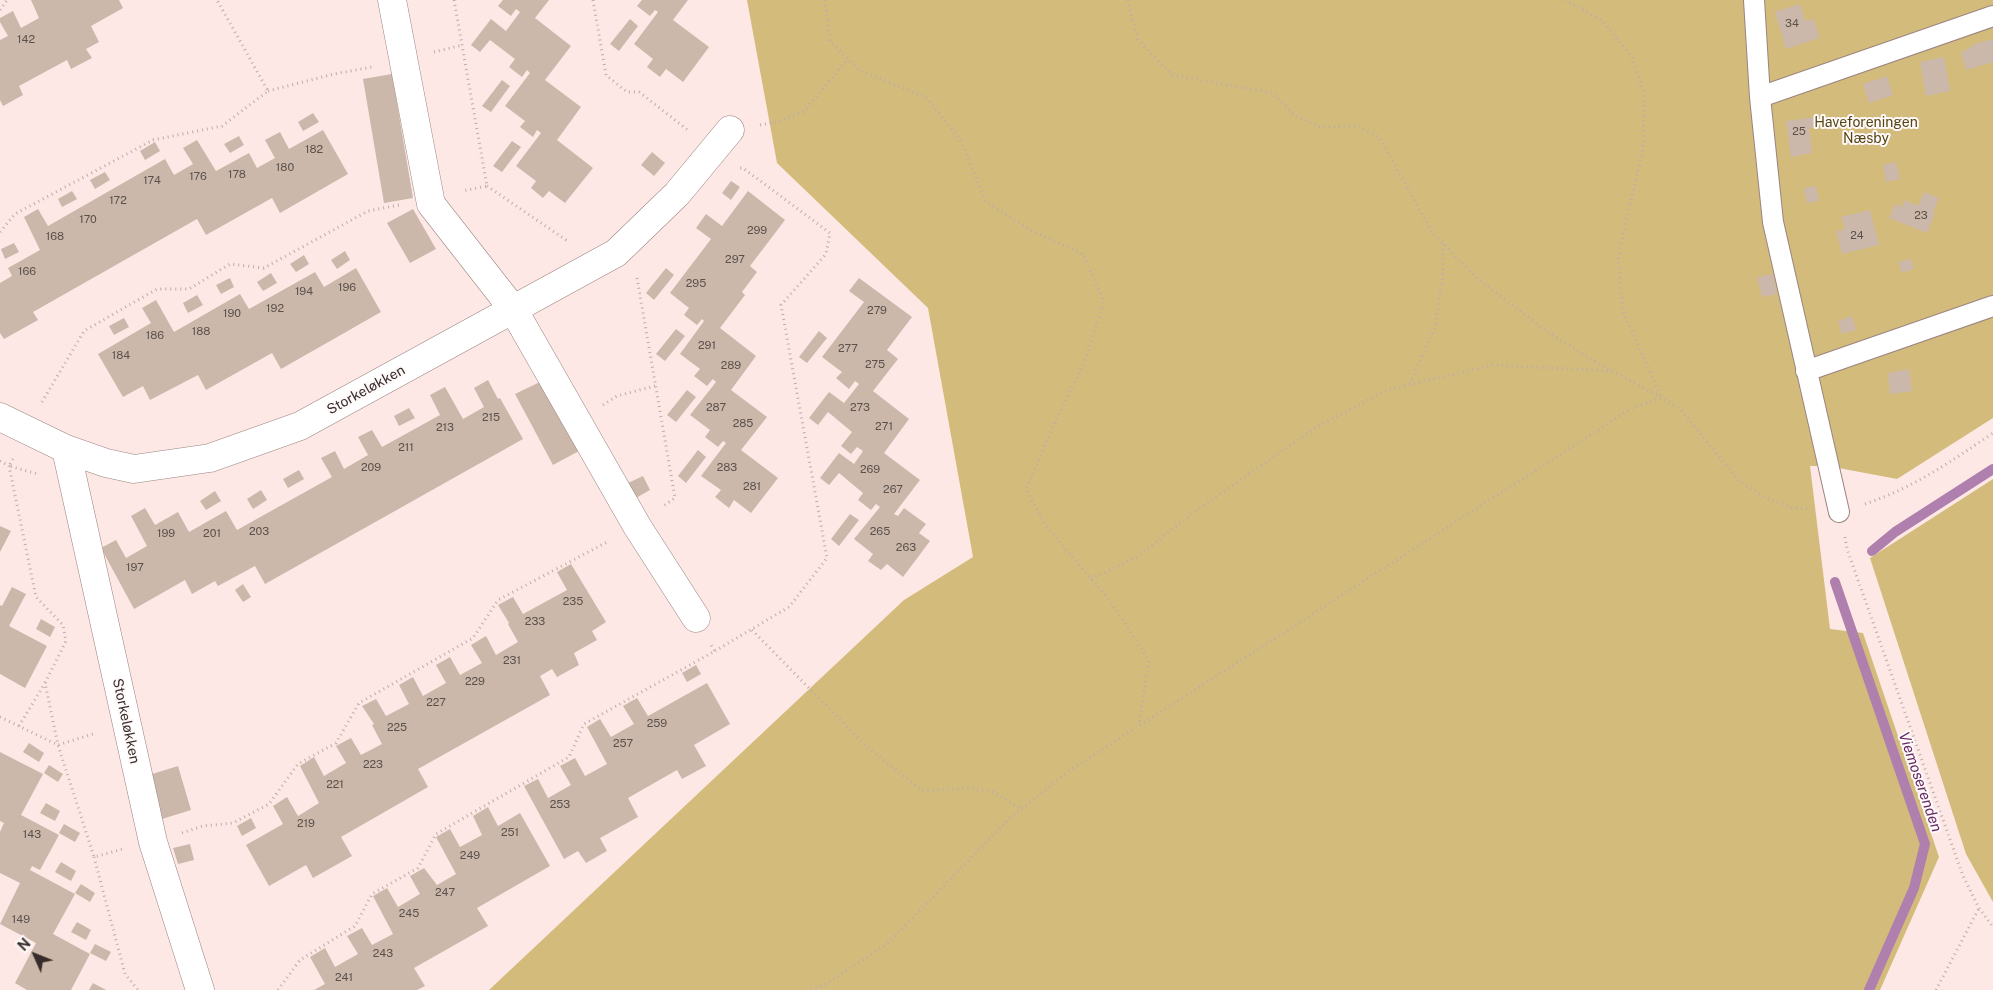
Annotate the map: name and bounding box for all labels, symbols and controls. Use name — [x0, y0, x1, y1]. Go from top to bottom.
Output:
house number: 34 — [1785, 17, 1799, 31]
house number: 142 — [17, 33, 35, 47]
park label: Haveforeningen Næsby — [1814, 115, 1918, 148]
house number: 25 — [1792, 125, 1806, 139]
house number: 182 — [305, 143, 323, 157]
house number: 180 — [276, 161, 294, 175]
house number: 178 — [228, 168, 246, 182]
house number: 176 — [189, 170, 207, 184]
house number: 174 — [143, 174, 161, 188]
house number: 172 — [109, 194, 127, 208]
house number: 23 — [1914, 209, 1928, 223]
house number: 170 — [79, 213, 97, 227]
house number: 299 — [747, 224, 767, 238]
house number: 24 — [1850, 229, 1864, 243]
house number: 168 — [46, 230, 64, 244]
house number: 297 — [725, 253, 745, 267]
house number: 166 — [18, 265, 36, 279]
house number: 295 — [686, 277, 706, 291]
house number: 196 — [338, 281, 356, 295]
house number: 194 — [295, 285, 313, 299]
house number: 192 — [266, 302, 284, 316]
house number: 279 — [867, 304, 887, 318]
house number: 190 — [223, 307, 241, 321]
house number: 188 — [192, 325, 210, 339]
house number: 186 — [146, 329, 164, 343]
house number: 291 — [698, 339, 716, 353]
house number: 277 — [838, 342, 858, 356]
house number: 184 — [112, 349, 130, 363]
house number: 275 — [865, 358, 885, 372]
house number: 289 — [721, 359, 741, 373]
street label: Storkeløkken — [324, 362, 408, 418]
house number: 287 — [706, 401, 726, 415]
house number: 273 — [850, 401, 870, 415]
house number: 215 — [482, 411, 500, 425]
house number: 285 — [733, 417, 753, 431]
house number: 271 — [875, 420, 893, 434]
house number: 213 — [436, 421, 454, 435]
house number: 211 — [398, 441, 414, 455]
house number: 209 — [361, 461, 381, 475]
house number: 283 — [717, 461, 737, 475]
house number: 269 — [860, 463, 880, 477]
house number: 281 — [743, 480, 761, 494]
house number: 267 — [883, 483, 903, 497]
house number: 203 — [249, 525, 269, 539]
house number: 265 — [870, 525, 890, 539]
house number: 199 — [157, 527, 175, 541]
house number: 201 — [203, 527, 221, 541]
house number: 263 — [896, 541, 916, 555]
house number: 197 — [126, 561, 144, 575]
house number: 235 — [563, 595, 583, 609]
house number: 233 — [525, 615, 545, 629]
house number: 231 — [503, 654, 521, 668]
house number: 229 — [465, 675, 485, 689]
street label: Storkeløkken — [109, 677, 143, 765]
house number: 227 — [426, 696, 446, 710]
house number: 259 — [647, 717, 667, 731]
house number: 225 — [387, 721, 407, 735]
water label: Viemoserenden — [1894, 730, 1946, 834]
house number: 257 — [613, 737, 633, 751]
house number: 223 — [363, 758, 383, 772]
house number: 221 — [326, 778, 344, 792]
house number: 253 — [550, 798, 570, 812]
house number: 219 — [297, 817, 315, 831]
house number: 251 — [501, 826, 519, 840]
house number: 143 — [23, 828, 41, 842]
house number: 249 — [460, 849, 480, 863]
house number: 247 — [435, 886, 455, 900]
house number: 245 — [399, 907, 419, 921]
house number: 149 — [12, 913, 30, 927]
north arrow — [10, 930, 60, 980]
text: N — [15, 935, 34, 954]
house number: 243 — [373, 947, 393, 961]
house number: 241 — [335, 971, 353, 985]

